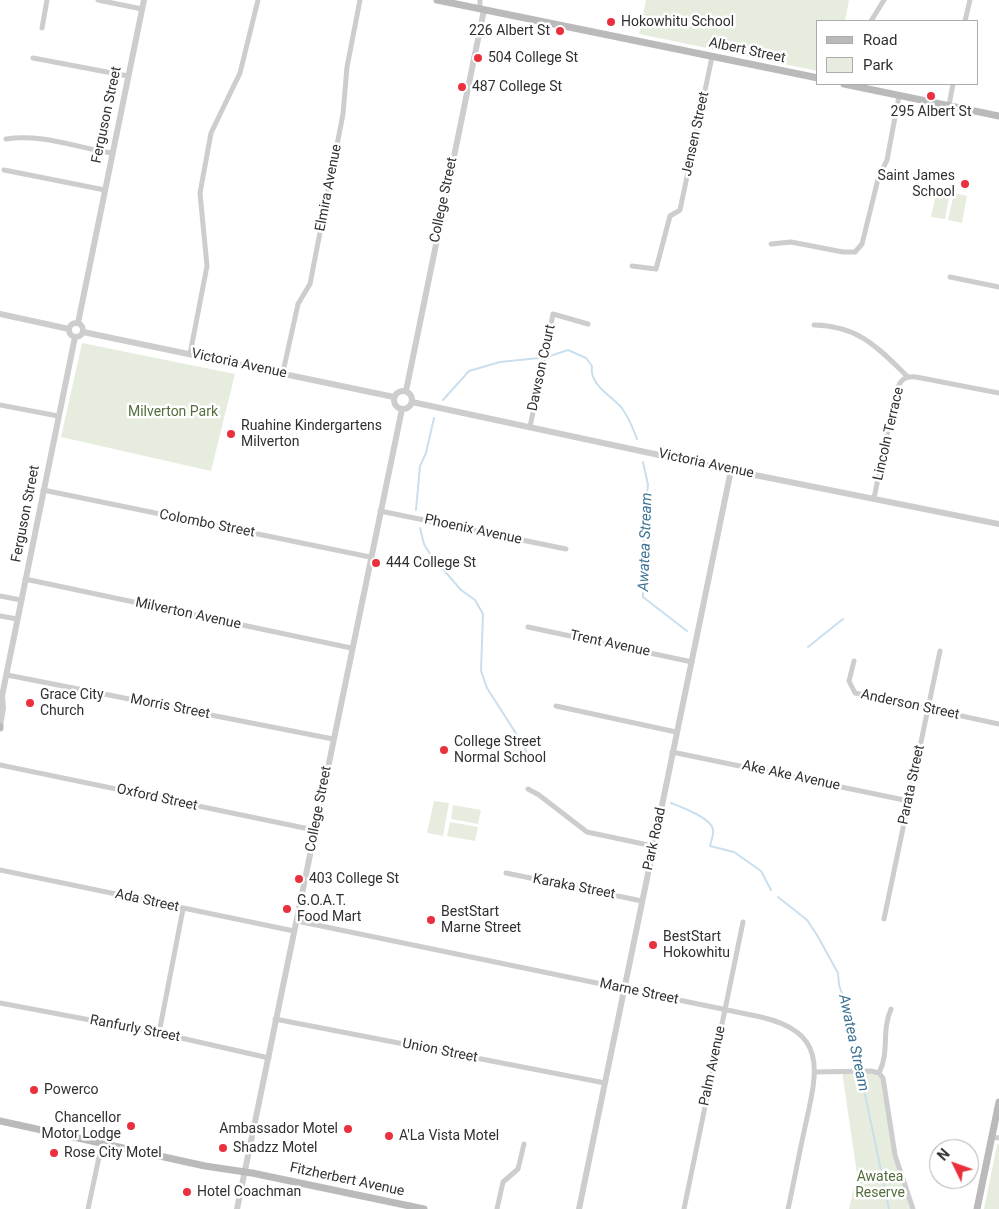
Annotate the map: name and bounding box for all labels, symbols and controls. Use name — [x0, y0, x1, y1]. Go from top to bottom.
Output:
place label: Hokowhitu School — [621, 14, 734, 30]
marker: Hokowhitu School — [605, 16, 617, 28]
legend — [816, 20, 979, 85]
place label: 226 Albert St — [469, 23, 550, 39]
marker: 226 Albert St — [554, 25, 566, 37]
text: Road — [863, 31, 897, 49]
street label: Albert Street — [707, 35, 787, 67]
place label: 504 College St — [488, 50, 578, 66]
marker: 504 College St — [472, 52, 484, 64]
text: Park — [863, 56, 893, 74]
street label: Ferguson Street — [89, 65, 125, 165]
place label: 487 College St — [472, 79, 562, 95]
marker: 487 College St — [456, 81, 468, 93]
street label: Jensen Street — [679, 90, 713, 178]
marker: 295 Albert St — [925, 90, 937, 102]
place label: 295 Albert St — [891, 104, 971, 120]
street label: Elmira Avenue — [312, 143, 346, 233]
street label: College Street — [427, 156, 461, 244]
place label: Saint James School — [878, 168, 955, 200]
marker: Saint James School — [959, 178, 971, 190]
street label: Dawson Court — [525, 323, 559, 413]
street label: Victoria Avenue — [190, 346, 288, 382]
street label: Lincoln Terrace — [870, 386, 908, 482]
park label: Milverton Park — [128, 404, 218, 420]
place label: Ruahine Kindergartens Milverton — [241, 418, 382, 451]
marker: Ruahine Kindergartens Milverton — [225, 428, 237, 440]
street label: Victoria Avenue — [657, 446, 755, 482]
street label: Ferguson Street — [8, 464, 44, 564]
water label: Awatea Stream — [635, 492, 657, 592]
street label: Colombo Street — [158, 506, 256, 542]
street label: Phoenix Avenue — [423, 511, 523, 549]
place label: 444 College St — [386, 555, 476, 571]
marker: 444 College St — [370, 557, 382, 569]
street label: Milverton Avenue — [134, 595, 242, 633]
street label: Trent Avenue — [568, 627, 652, 661]
street label: Anderson Street — [859, 686, 961, 724]
place label: Grace City Church — [40, 687, 104, 720]
street label: Morris Street — [129, 691, 211, 723]
marker: Grace City Church — [24, 697, 36, 709]
place label: College Street Normal School — [454, 734, 546, 766]
marker: College Street Normal School — [438, 744, 450, 756]
street label: Parata Street — [895, 744, 929, 826]
street label: Ake Ake Avenue — [740, 757, 842, 795]
street label: College Street — [302, 765, 336, 853]
street label: Oxford Street — [115, 781, 199, 815]
street label: Park Road — [640, 806, 670, 872]
place label: 403 College St — [309, 871, 399, 887]
street label: Karaka Street — [531, 871, 617, 903]
marker: 403 College St — [293, 873, 305, 885]
street label: Ada Street — [113, 886, 181, 916]
place label: G.O.A.T. Food Mart — [297, 893, 361, 926]
marker: G.O.A.T. Food Mart — [281, 903, 293, 915]
place label: BestStart Marne Street — [441, 904, 521, 936]
marker: BestStart Marne Street — [425, 914, 437, 926]
place label: BestStart Hokowhitu — [663, 929, 730, 962]
marker: BestStart Hokowhitu — [647, 939, 659, 951]
street label: Marne Street — [598, 975, 680, 1009]
water label: Awatea Stream — [834, 993, 872, 1093]
street label: Ranfurly Street — [88, 1012, 182, 1046]
street label: Palm Avenue — [696, 1024, 730, 1108]
street label: Union Street — [401, 1035, 479, 1067]
place label: Powerco — [44, 1082, 99, 1098]
marker: Powerco — [28, 1084, 40, 1096]
place label: Chancellor Motor Lodge — [41, 1110, 121, 1142]
marker: Chancellor Motor Lodge — [125, 1120, 137, 1132]
place label: Ambassador Motel — [219, 1121, 338, 1137]
marker: Ambassador Motel — [342, 1123, 354, 1135]
place label: A'La Vista Motel — [399, 1128, 499, 1144]
marker: A'La Vista Motel — [383, 1130, 395, 1142]
north arrow — [929, 1139, 979, 1189]
place label: Shadzz Motel — [233, 1140, 318, 1156]
marker: Shadzz Motel — [217, 1142, 229, 1154]
place label: Rose City Motel — [64, 1145, 162, 1161]
text: N — [934, 1146, 953, 1164]
marker: Rose City Motel — [48, 1147, 60, 1159]
street label: Fitzherbert Avenue — [288, 1160, 406, 1200]
park label: Awatea Reserve — [855, 1169, 905, 1202]
place label: Hotel Coachman — [197, 1184, 301, 1200]
marker: Hotel Coachman — [181, 1186, 193, 1198]

